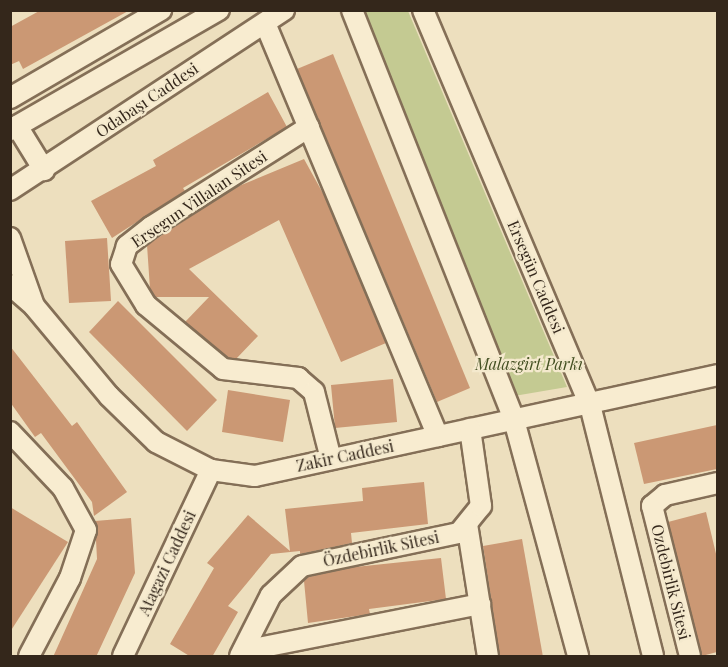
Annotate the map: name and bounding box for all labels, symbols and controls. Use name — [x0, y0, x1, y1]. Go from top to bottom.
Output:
street label: Odabaşı Caddesi — [92, 59, 202, 141]
street label: Ersegun Villalan Sitesi — [127, 146, 271, 252]
street label: Ersegün Caddesi — [504, 218, 568, 336]
park label: Malazgirt Parkı — [475, 354, 583, 374]
street label: Zakir Caddesi — [294, 436, 396, 476]
street label: Atagazi Caddesi — [134, 507, 200, 619]
street label: Ozdebirlik Sitesi — [647, 522, 695, 642]
street label: Özdebirlik Sitesi — [321, 527, 441, 571]

